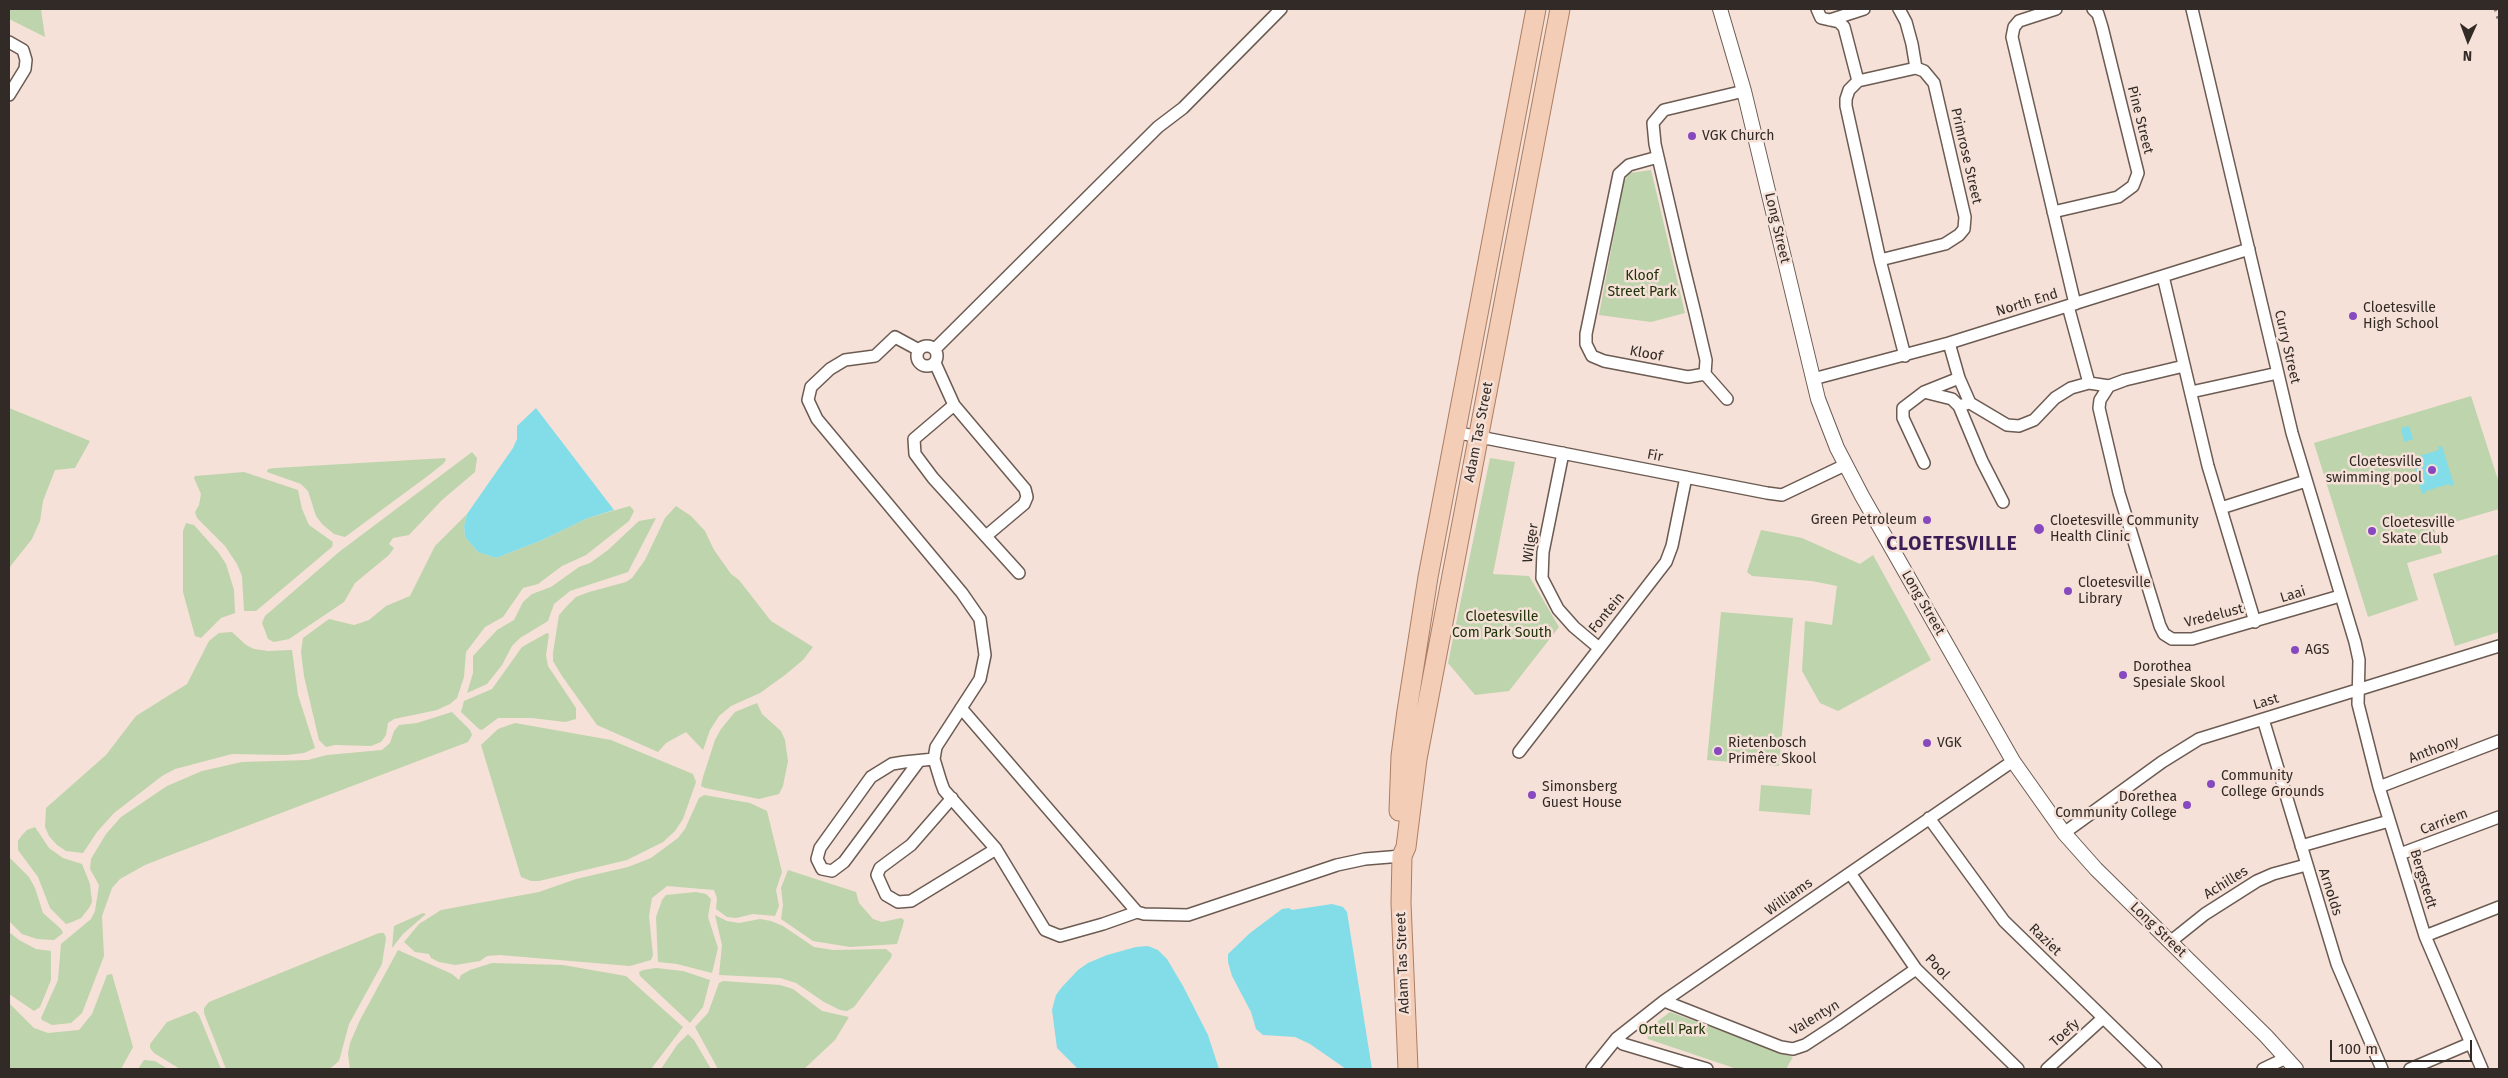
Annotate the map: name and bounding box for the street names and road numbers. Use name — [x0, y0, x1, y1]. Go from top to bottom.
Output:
street label: Pine Street — [2123, 84, 2157, 156]
street label: Primrose Street — [1947, 106, 1985, 206]
street label: Long Street — [1761, 191, 1793, 265]
street label: North End — [1994, 286, 2060, 320]
street label: Curry Street — [2270, 309, 2304, 385]
street label: Kloof — [1628, 343, 1664, 365]
street label: Adam Tas Street — [1461, 380, 1497, 484]
street label: Fir — [1646, 446, 1664, 466]
street label: Wilger — [1520, 522, 1542, 564]
street label: Long Street — [1898, 568, 1948, 638]
street label: Laai — [2278, 583, 2308, 607]
street label: Fontein — [1586, 589, 1628, 637]
street label: Vredelust — [2183, 601, 2245, 631]
street label: Last — [2251, 690, 2281, 714]
street label: Anthony — [2406, 733, 2462, 767]
street label: Carriem — [2418, 805, 2470, 839]
street label: Bergstedt — [2406, 847, 2440, 911]
street label: Achilles — [2201, 863, 2251, 903]
street label: Arnolds — [2314, 866, 2346, 918]
street label: Williams — [1762, 875, 1816, 919]
street label: Long Street — [2126, 899, 2190, 961]
street label: Adam Tas Street — [1393, 912, 1413, 1014]
street label: Raziet — [2025, 921, 2065, 959]
street label: Pool — [1921, 951, 1953, 983]
street label: Valentyn — [1787, 997, 1843, 1039]
street label: Toefy — [2047, 1015, 2083, 1051]

